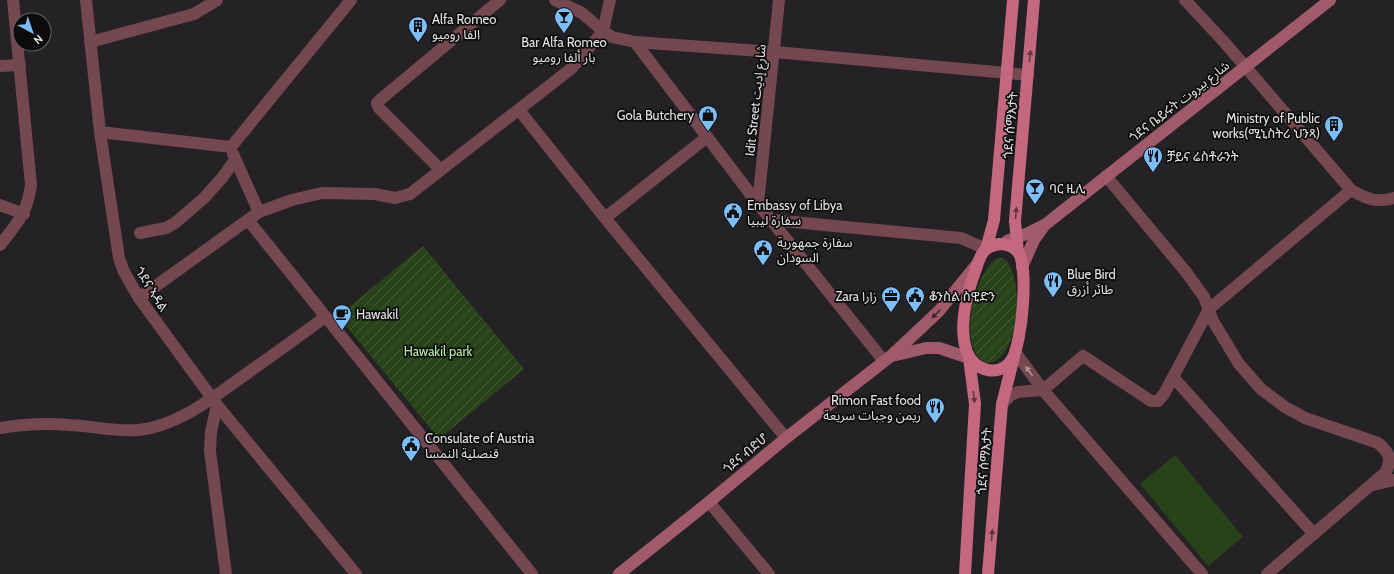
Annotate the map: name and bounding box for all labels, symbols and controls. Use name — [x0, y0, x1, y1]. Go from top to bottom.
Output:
bar icon: Bar Alfa Romeo بار ألفا روميو — [553, 6, 575, 34]
place label: Alfa Romeo الفا روميو — [432, 11, 496, 42]
north arrow — [12, 12, 52, 52]
building icon: Alfa Romeo الفا روميو — [407, 15, 429, 43]
text: N — [31, 32, 46, 48]
place label: Bar Alfa Romeo بار ألفا روميو — [521, 34, 607, 65]
street label: Idit Street شارع إديت — [741, 43, 772, 157]
one-way arrow — [1026, 50, 1033, 62]
street label: ጎደና ቤይሩት شارع بيروت — [1126, 57, 1234, 147]
street label: ጎደና ሰማእታት — [999, 91, 1021, 159]
shop icon: Gola Butchery — [697, 104, 719, 132]
place label: Gola Butchery — [617, 107, 694, 123]
place label: Ministry of Public works(ሚኒስትሪ ህንጻ) — [1212, 110, 1320, 141]
building icon: Ministry of Public works(ሚኒስትሪ ህንጻ) — [1323, 114, 1345, 142]
restaurant icon: ቻይና ሬስቶራንት — [1142, 145, 1164, 173]
place label: ቻይና ሬስቶራንት — [1167, 148, 1239, 164]
bar icon: ባር ዚሊ — [1024, 177, 1046, 205]
place label: ባር ዚሊ — [1049, 180, 1085, 196]
place label: Embassy of Libya سفارة ليبيا — [747, 197, 843, 228]
public building icon: Embassy of Libya سفارة ليبيا — [722, 201, 744, 229]
one-way arrow — [1012, 207, 1019, 219]
place label: سفارة جمهورية السودان — [777, 234, 852, 266]
public building icon: سفارة جمهورية السودان — [752, 238, 774, 266]
street label: ጎደና ኣዳል — [132, 264, 172, 315]
place label: Blue Bird طائر أزرق — [1067, 266, 1116, 297]
restaurant icon: Blue Bird طائر أزرق — [1042, 270, 1064, 298]
office icon: Zara زارا — [880, 285, 902, 313]
public building icon: ቆንስል ስዊድን — [904, 285, 926, 313]
place label: Zara زارا — [835, 288, 877, 304]
place label: ቆንስል ስዊድን — [929, 288, 996, 304]
cafe icon: Hawakil — [331, 303, 353, 331]
place label: Hawakil — [356, 306, 398, 322]
one-way arrow — [931, 309, 941, 319]
park label: Hawakil park — [404, 343, 473, 359]
one-way arrow — [1025, 366, 1034, 377]
one-way arrow — [970, 391, 977, 403]
place label: Rimon Fast food ريمن وجبات سريعة — [823, 392, 921, 424]
restaurant icon: Rimon Fast food ريمن وجبات سريعة — [924, 396, 946, 424]
street label: ጎደና ሰማእታት — [973, 427, 995, 495]
place label: Consulate of Austria قنصلية النمسا — [425, 430, 535, 461]
street label: ጎደና ብድሆ — [719, 430, 771, 476]
public building icon: Consulate of Austria قنصلية النمسا — [400, 434, 422, 462]
one-way arrow — [988, 529, 995, 541]

